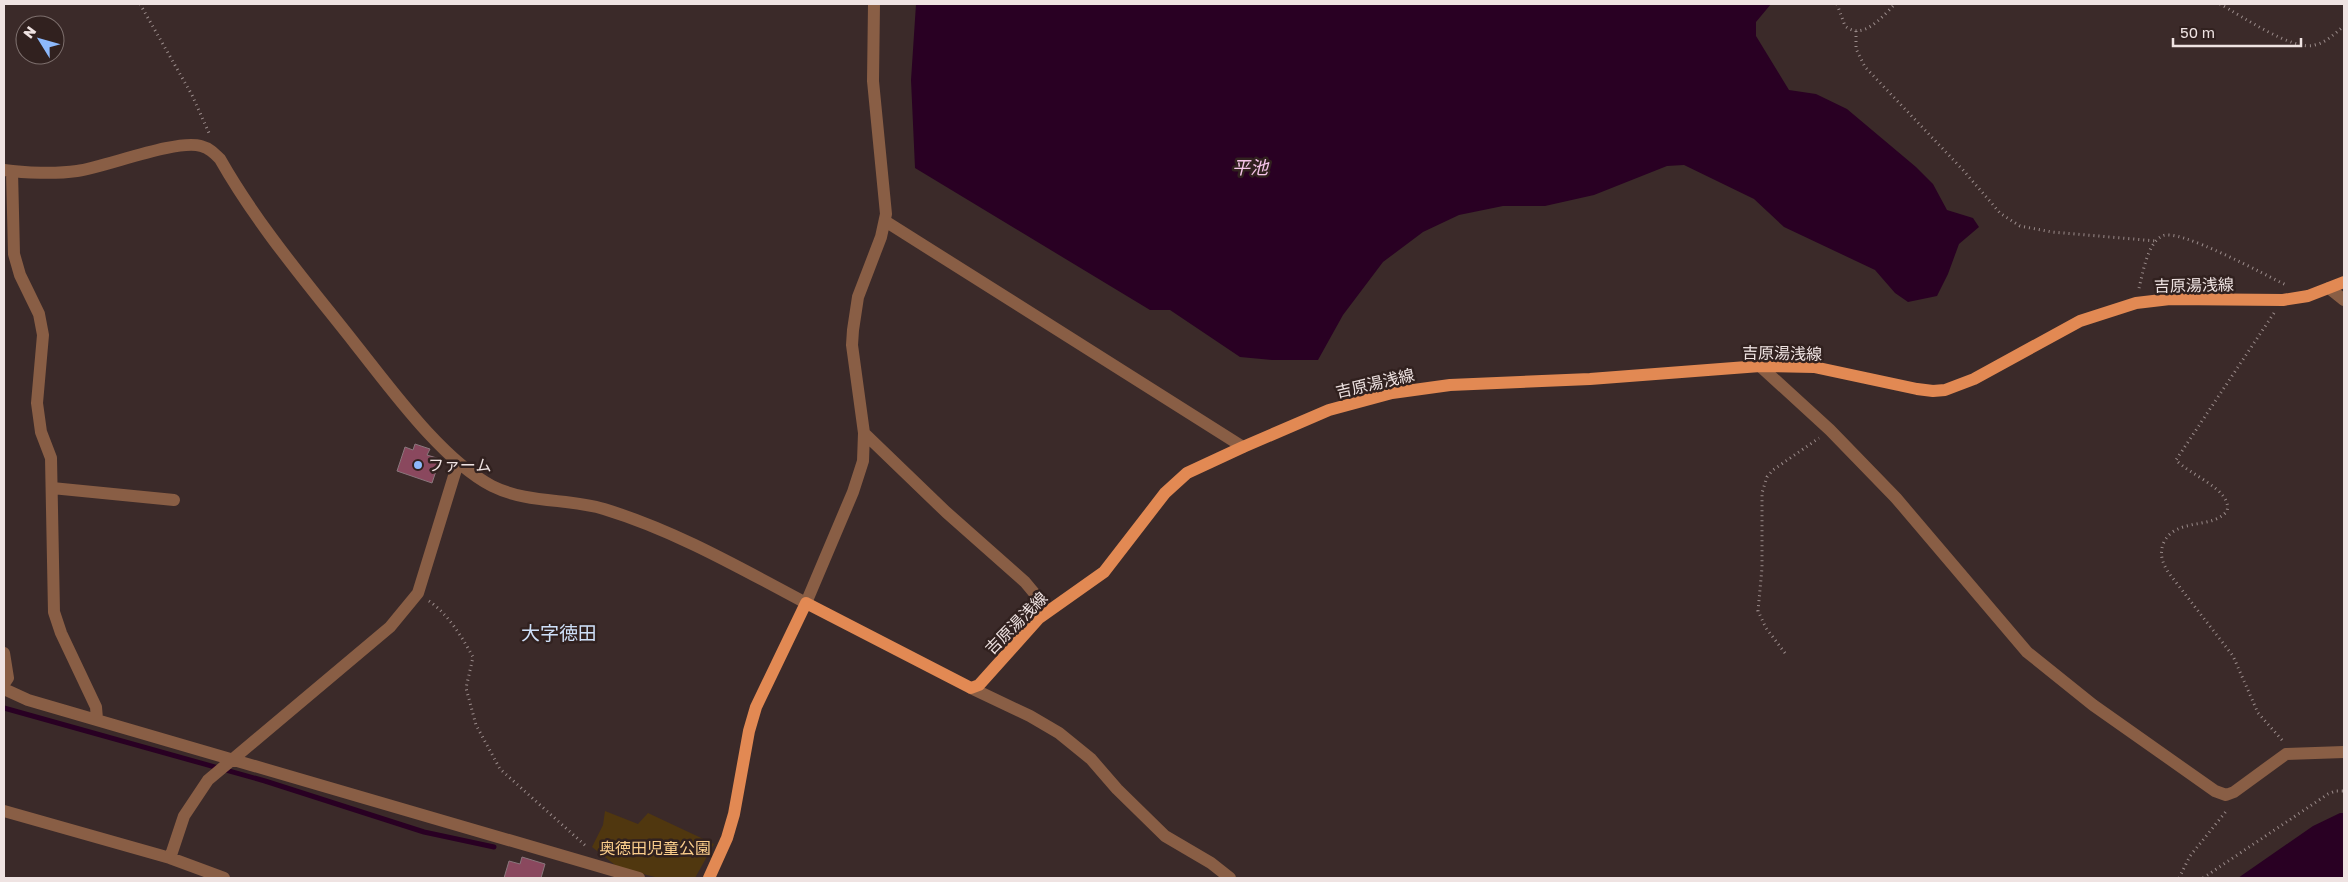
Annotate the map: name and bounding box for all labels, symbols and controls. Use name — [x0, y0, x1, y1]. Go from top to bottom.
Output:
north arrow — [15, 15, 65, 65]
scale bar — [2173, 15, 2300, 47]
text: N — [19, 23, 39, 41]
text: 50 m — [2180, 23, 2215, 41]
water label: 平池 — [1232, 156, 1270, 178]
street label: 吉原湯浅線 — [2154, 274, 2234, 296]
street label: 吉原湯浅線 — [1742, 342, 1822, 364]
street label: 吉原湯浅線 — [1334, 364, 1416, 402]
place label: ファーム — [428, 455, 492, 475]
marker: ファーム — [412, 459, 424, 471]
street label: 吉原湯浅線 — [981, 588, 1051, 658]
district label: 大字徳田 — [521, 621, 597, 644]
park label: 奥徳田児童公園 — [599, 838, 711, 858]

